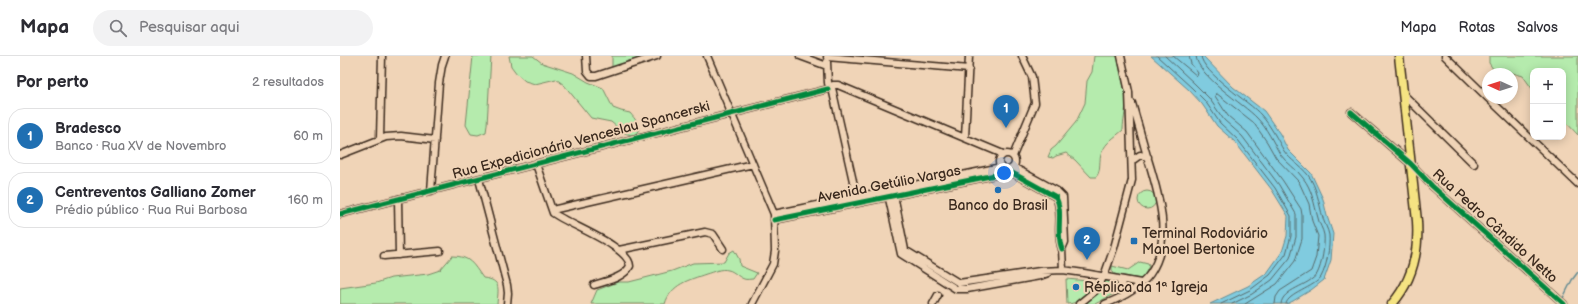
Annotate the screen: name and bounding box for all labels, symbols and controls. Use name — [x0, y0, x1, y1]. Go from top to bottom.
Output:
search box — [93, 10, 373, 46]
text: Mapa — [20, 16, 69, 39]
icon: search — [107, 17, 129, 39]
text: Pesquisar aqui — [139, 18, 239, 37]
text: Mapa — [1400, 19, 1437, 36]
text: Rotas — [1459, 19, 1495, 36]
text: Salvos — [1517, 19, 1558, 36]
north arrow — [1482, 68, 1518, 104]
map controls — [1530, 68, 1566, 140]
button: + — [1530, 68, 1566, 104]
text: Por perto — [16, 72, 89, 92]
text: 2 resultados — [252, 74, 324, 90]
pin: 1 — [993, 95, 1019, 128]
street label: Rua Expedicionário Venceslau Spancerski — [450, 97, 712, 183]
button: − — [1530, 104, 1566, 140]
text: Bradesco — [55, 119, 121, 138]
text: 1 — [27, 128, 33, 144]
text: 60 m — [293, 128, 323, 144]
text: Banco · Rua XV de Novembro — [55, 138, 226, 154]
street label: Avenida Getúlio Vargas — [816, 162, 962, 206]
your location — [994, 163, 1014, 183]
street label: Rua Pedro Cândido Netto — [1429, 165, 1561, 287]
text: Centreventos Galliano Zomer — [55, 183, 256, 202]
marker: Banco do Brasil — [993, 185, 1003, 195]
text: 2 — [26, 192, 34, 208]
text: 160 m — [288, 192, 323, 208]
place label: Banco do Brasil — [948, 197, 1048, 214]
text: Prédio público · Rua Rui Barbosa — [55, 202, 247, 218]
place label: Terminal Rodoviário Manoel Bertonice — [1142, 225, 1268, 258]
pin: 2 — [1074, 227, 1100, 260]
marker: Terminal Rodoviário Manoel Bertonice — [1129, 236, 1139, 246]
place label: Réplica da 1ª Igreja — [1084, 279, 1208, 296]
marker: Réplica da 1ª Igreja — [1071, 282, 1081, 292]

